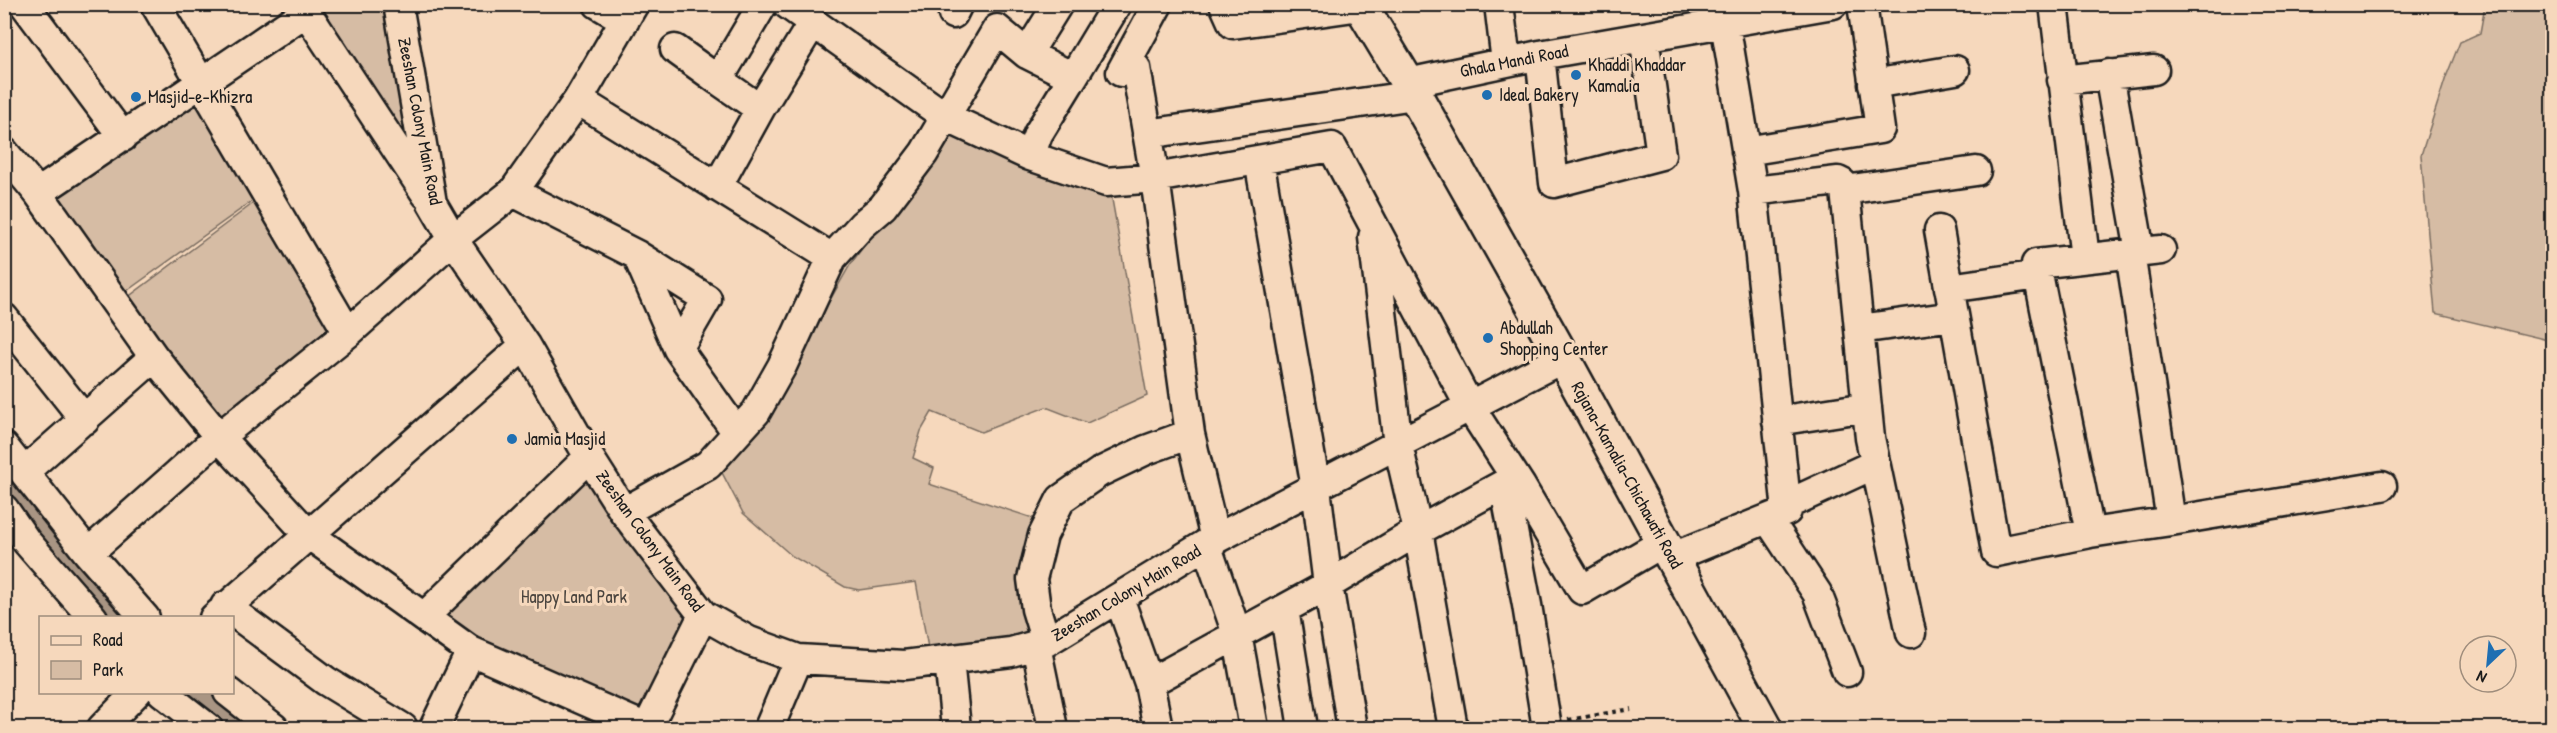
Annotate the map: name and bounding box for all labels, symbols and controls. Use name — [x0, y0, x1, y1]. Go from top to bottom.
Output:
street label: Zeeshan Colony Main Road — [392, 35, 449, 207]
street label: Ghala Mandi Road — [1458, 38, 1570, 83]
place label: Khaddi Khaddar Kamalia — [1588, 52, 1686, 98]
marker: Khaddi Khaddar Kamalia — [1569, 68, 1583, 82]
place label: Ideal Bakery — [1499, 82, 1579, 107]
place label: Masjid-e-Khizra — [148, 84, 252, 109]
marker: Ideal Bakery — [1480, 88, 1494, 102]
marker: Masjid-e-Khizra — [129, 90, 143, 104]
place label: Abdullah Shopping Center — [1500, 315, 1608, 361]
marker: Abdullah Shopping Center — [1481, 331, 1495, 345]
street label: Rajana-Kamalia-Chichawati Road — [1566, 377, 1689, 573]
place label: Jamia Masjid — [524, 426, 605, 451]
marker: Jamia Masjid — [505, 432, 519, 446]
street label: Zeeshan Colony Main Road — [590, 465, 710, 617]
street label: Zeeshan Colony Main Road — [1046, 538, 1205, 647]
park label: Happy Land Park — [521, 584, 627, 609]
legend — [39, 616, 234, 694]
text: Road — [93, 627, 123, 652]
north arrow — [2458, 634, 2518, 694]
text: Park — [93, 657, 124, 682]
text: N — [2472, 666, 2490, 689]

